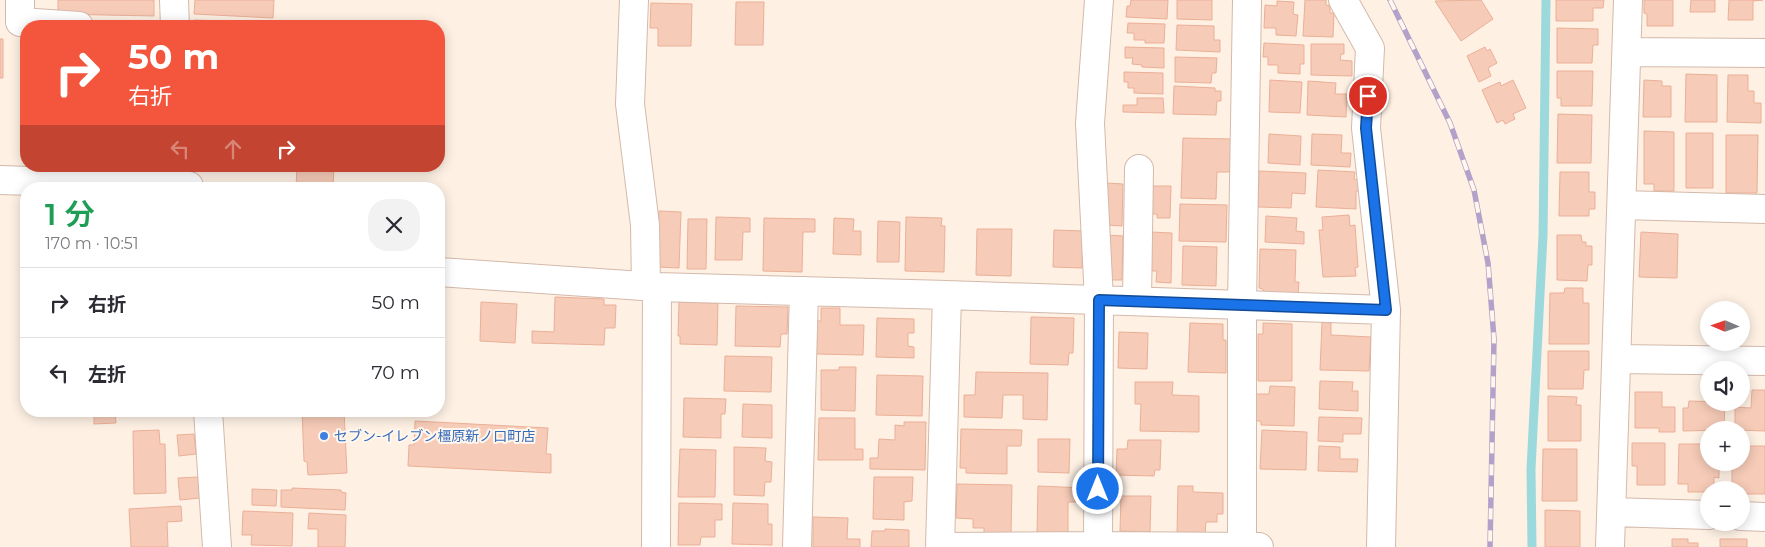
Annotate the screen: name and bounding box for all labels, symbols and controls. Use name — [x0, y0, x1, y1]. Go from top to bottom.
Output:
text: 50 m — [128, 35, 219, 78]
icon: right — [45, 40, 110, 105]
pin — [1347, 75, 1389, 117]
icon: arrive — [1354, 82, 1382, 110]
text: 右折 — [128, 83, 172, 110]
icon: left — [166, 135, 194, 163]
icon: ahead — [219, 135, 247, 163]
icon: right — [272, 135, 300, 163]
text: 1 分 — [45, 196, 95, 233]
button: close — [368, 199, 420, 251]
text: 170 m · 10:51 — [45, 234, 139, 253]
icon: right — [45, 289, 73, 317]
text: 50 m — [372, 291, 420, 314]
text: 右折 — [88, 293, 126, 316]
north arrow — [1700, 301, 1750, 351]
map controls — [1700, 301, 1750, 531]
icon: left — [45, 359, 73, 387]
text: 70 m — [371, 361, 420, 384]
button: sound — [1700, 361, 1750, 411]
text: 左折 — [88, 363, 126, 386]
button: + — [1700, 421, 1750, 471]
place label: セブン-イレブン橿原新ノ口町店 — [334, 427, 535, 445]
marker: セブン-イレブン橿原新ノ口町店 — [318, 430, 330, 442]
position arrow — [1071, 462, 1123, 514]
button: − — [1700, 481, 1750, 531]

